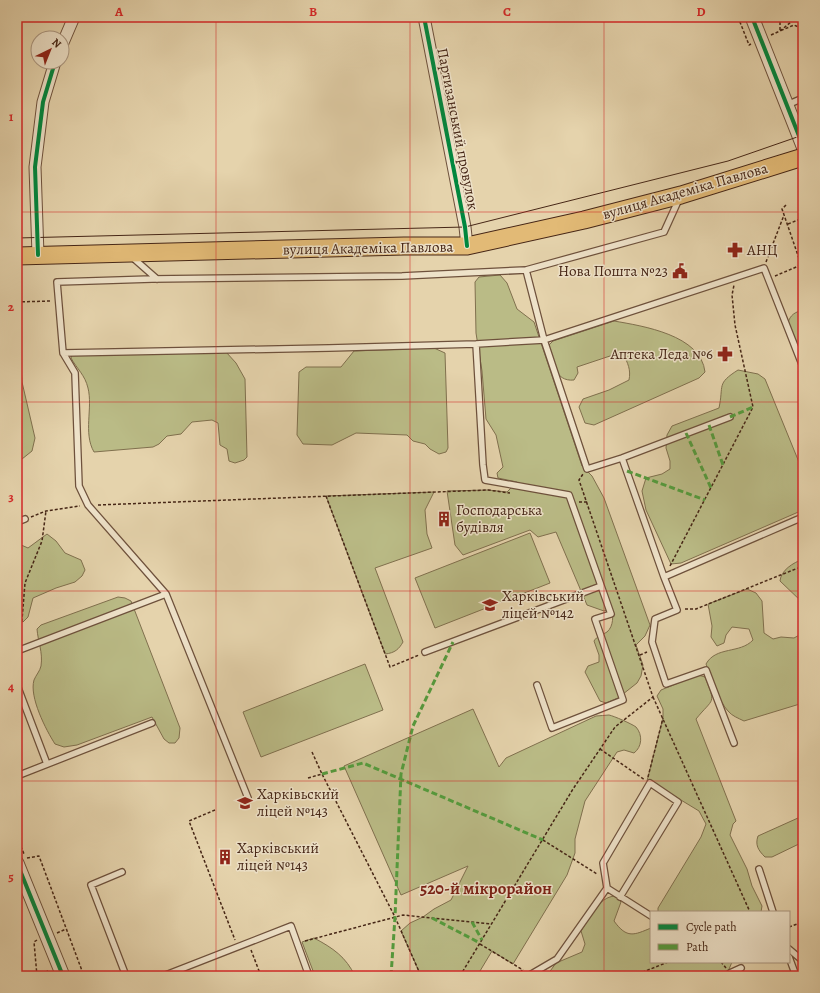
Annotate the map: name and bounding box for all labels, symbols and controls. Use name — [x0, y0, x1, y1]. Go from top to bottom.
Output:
text: A — [114, 3, 124, 20]
text: B — [309, 3, 317, 20]
text: C — [503, 3, 511, 20]
text: D — [696, 3, 706, 20]
north arrow — [30, 30, 70, 70]
text: N — [48, 35, 65, 51]
street label: Партизанський провулок — [432, 46, 484, 212]
text: 1 — [9, 108, 14, 125]
street label: вулиця Академіка Павлова — [600, 158, 770, 224]
street label: вулиця Академіка Павлова — [282, 237, 454, 259]
place label: АНЦ — [746, 240, 778, 260]
pharmacy icon: АНЦ — [726, 241, 744, 259]
place label: Нова Пошта №23 — [558, 261, 668, 281]
public building icon: Нова Пошта №23 — [671, 262, 689, 280]
text: 2 — [8, 298, 15, 315]
place label: Аптека Леда №6 — [609, 344, 713, 364]
pharmacy icon: Аптека Леда №6 — [716, 345, 734, 363]
text: 3 — [8, 488, 14, 505]
place label: Господарська будівля — [456, 500, 542, 537]
building icon: Господарська будівля — [435, 510, 453, 528]
place label: Харківський ліцей №142 — [502, 586, 584, 623]
school or university icon: Харківський ліцей №142 — [481, 596, 499, 614]
text: 4 — [8, 678, 14, 695]
place label: Харківьский ліцей №143 — [257, 784, 339, 821]
school or university icon: Харківьский ліцей №143 — [236, 794, 254, 812]
place label: Харківський ліцей №143 — [237, 838, 319, 875]
building icon: Харківський ліцей №143 — [216, 848, 234, 866]
text: 5 — [8, 868, 14, 885]
district label: 520-й мікрорайон — [420, 877, 552, 900]
legend — [650, 911, 790, 963]
text: Cycle path — [686, 919, 737, 935]
text: Path — [686, 939, 709, 955]

